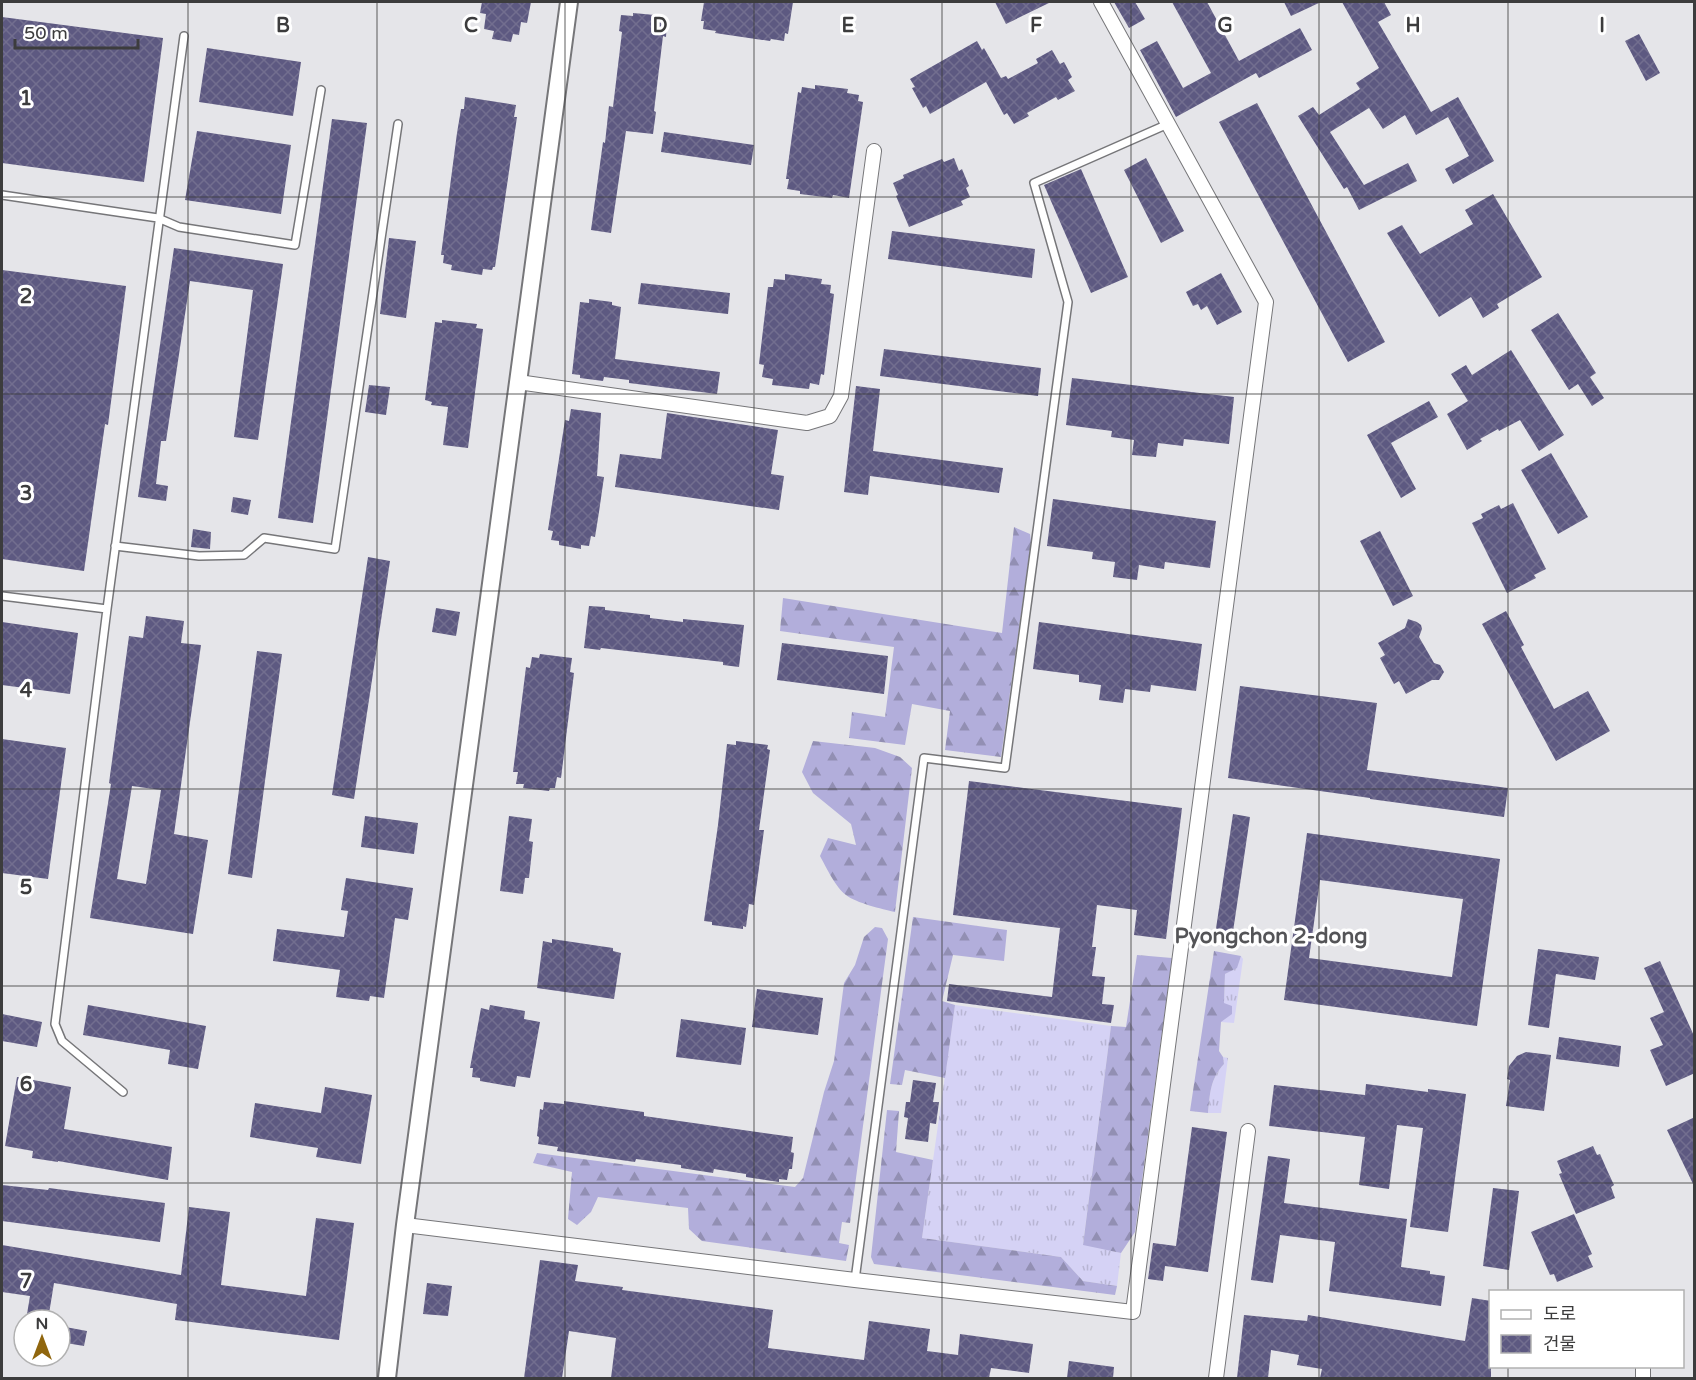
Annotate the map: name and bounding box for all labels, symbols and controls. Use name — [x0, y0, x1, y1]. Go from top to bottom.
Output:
scale bar — [15, 12, 138, 50]
text: B — [276, 14, 290, 38]
text: C — [464, 14, 478, 38]
text: D — [652, 14, 668, 38]
text: E — [842, 14, 855, 38]
text: F — [1030, 14, 1042, 38]
text: G — [1217, 14, 1233, 38]
text: H — [1405, 14, 1421, 38]
text: I — [1599, 14, 1605, 38]
text: 50 m — [24, 22, 68, 44]
text: 1 — [20, 87, 32, 111]
text: 2 — [20, 285, 32, 309]
text: 3 — [20, 482, 32, 506]
text: 4 — [20, 679, 33, 703]
text: 5 — [20, 876, 32, 900]
district label: Pyongchon 2-dong — [1175, 924, 1367, 949]
text: 6 — [20, 1073, 32, 1097]
text: 7 — [20, 1270, 32, 1294]
legend — [1489, 1290, 1684, 1368]
text: 도로 — [1543, 1303, 1576, 1325]
north arrow — [12, 1308, 72, 1368]
text: N — [36, 1314, 48, 1334]
text: 건물 — [1543, 1333, 1576, 1355]

